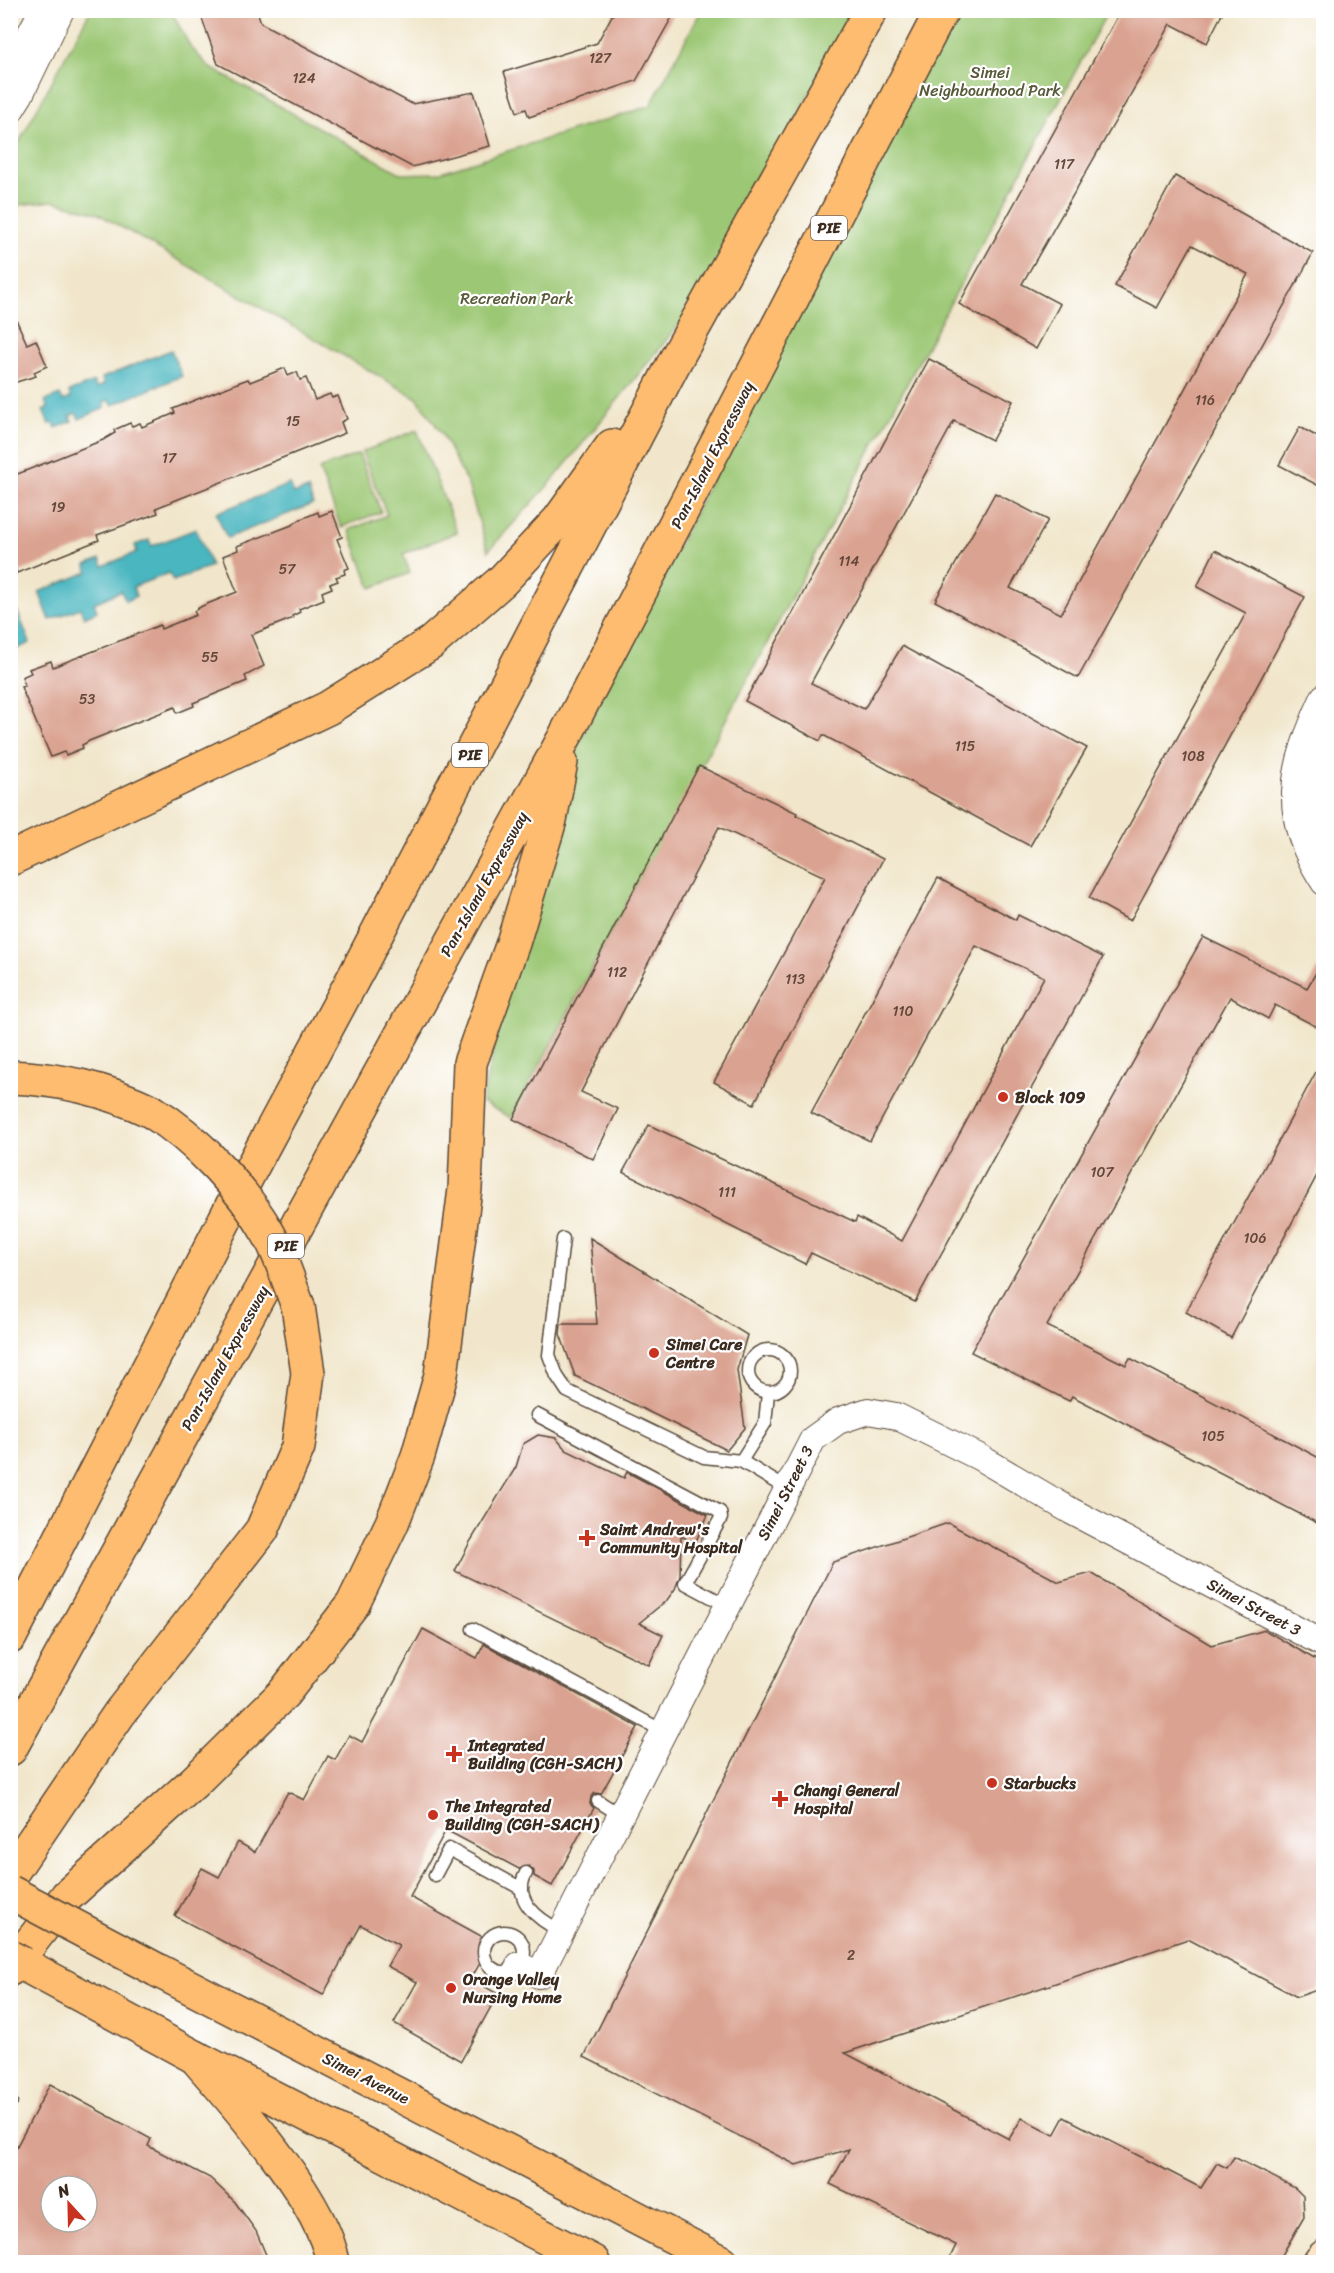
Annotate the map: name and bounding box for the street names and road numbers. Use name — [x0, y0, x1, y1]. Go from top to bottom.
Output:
road number: PIE — [811, 216, 847, 240]
street label: Pan-Island Expressway — [662, 375, 762, 534]
road number: PIE — [452, 743, 488, 767]
street label: Pan-Island Expressway — [432, 805, 537, 962]
road number: PIE — [268, 1234, 304, 1258]
street label: Pan-Island Expressway — [173, 1279, 278, 1436]
street label: Simei Street 3 — [749, 1440, 822, 1546]
street label: Simei Street 3 — [1201, 1570, 1307, 1644]
street label: Simei Avenue — [317, 2044, 415, 2113]

